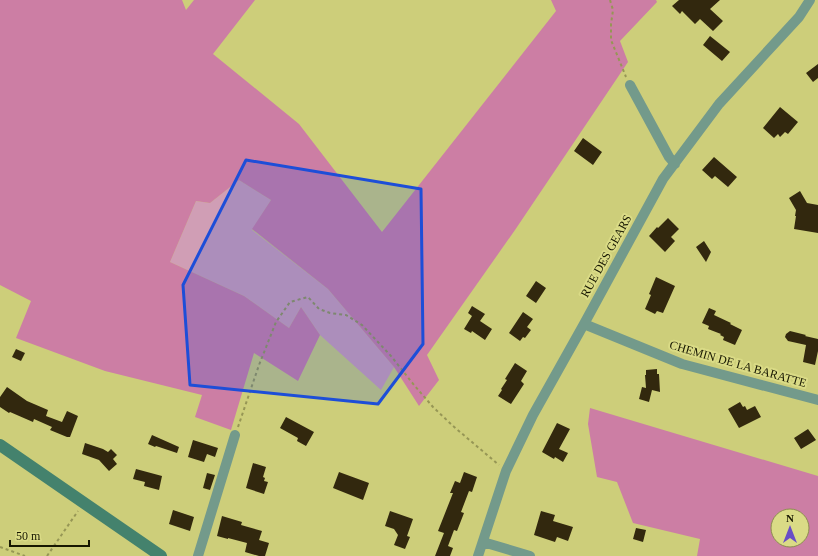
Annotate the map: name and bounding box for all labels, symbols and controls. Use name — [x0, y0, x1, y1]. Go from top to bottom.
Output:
street label: RUE DES GEARS — [578, 212, 634, 300]
street label: CHEMIN DE LA BARATTE — [668, 338, 808, 390]
north arrow — [770, 508, 810, 548]
text: N — [786, 512, 794, 524]
scale bar — [10, 522, 89, 548]
text: 50 m — [16, 529, 41, 543]

